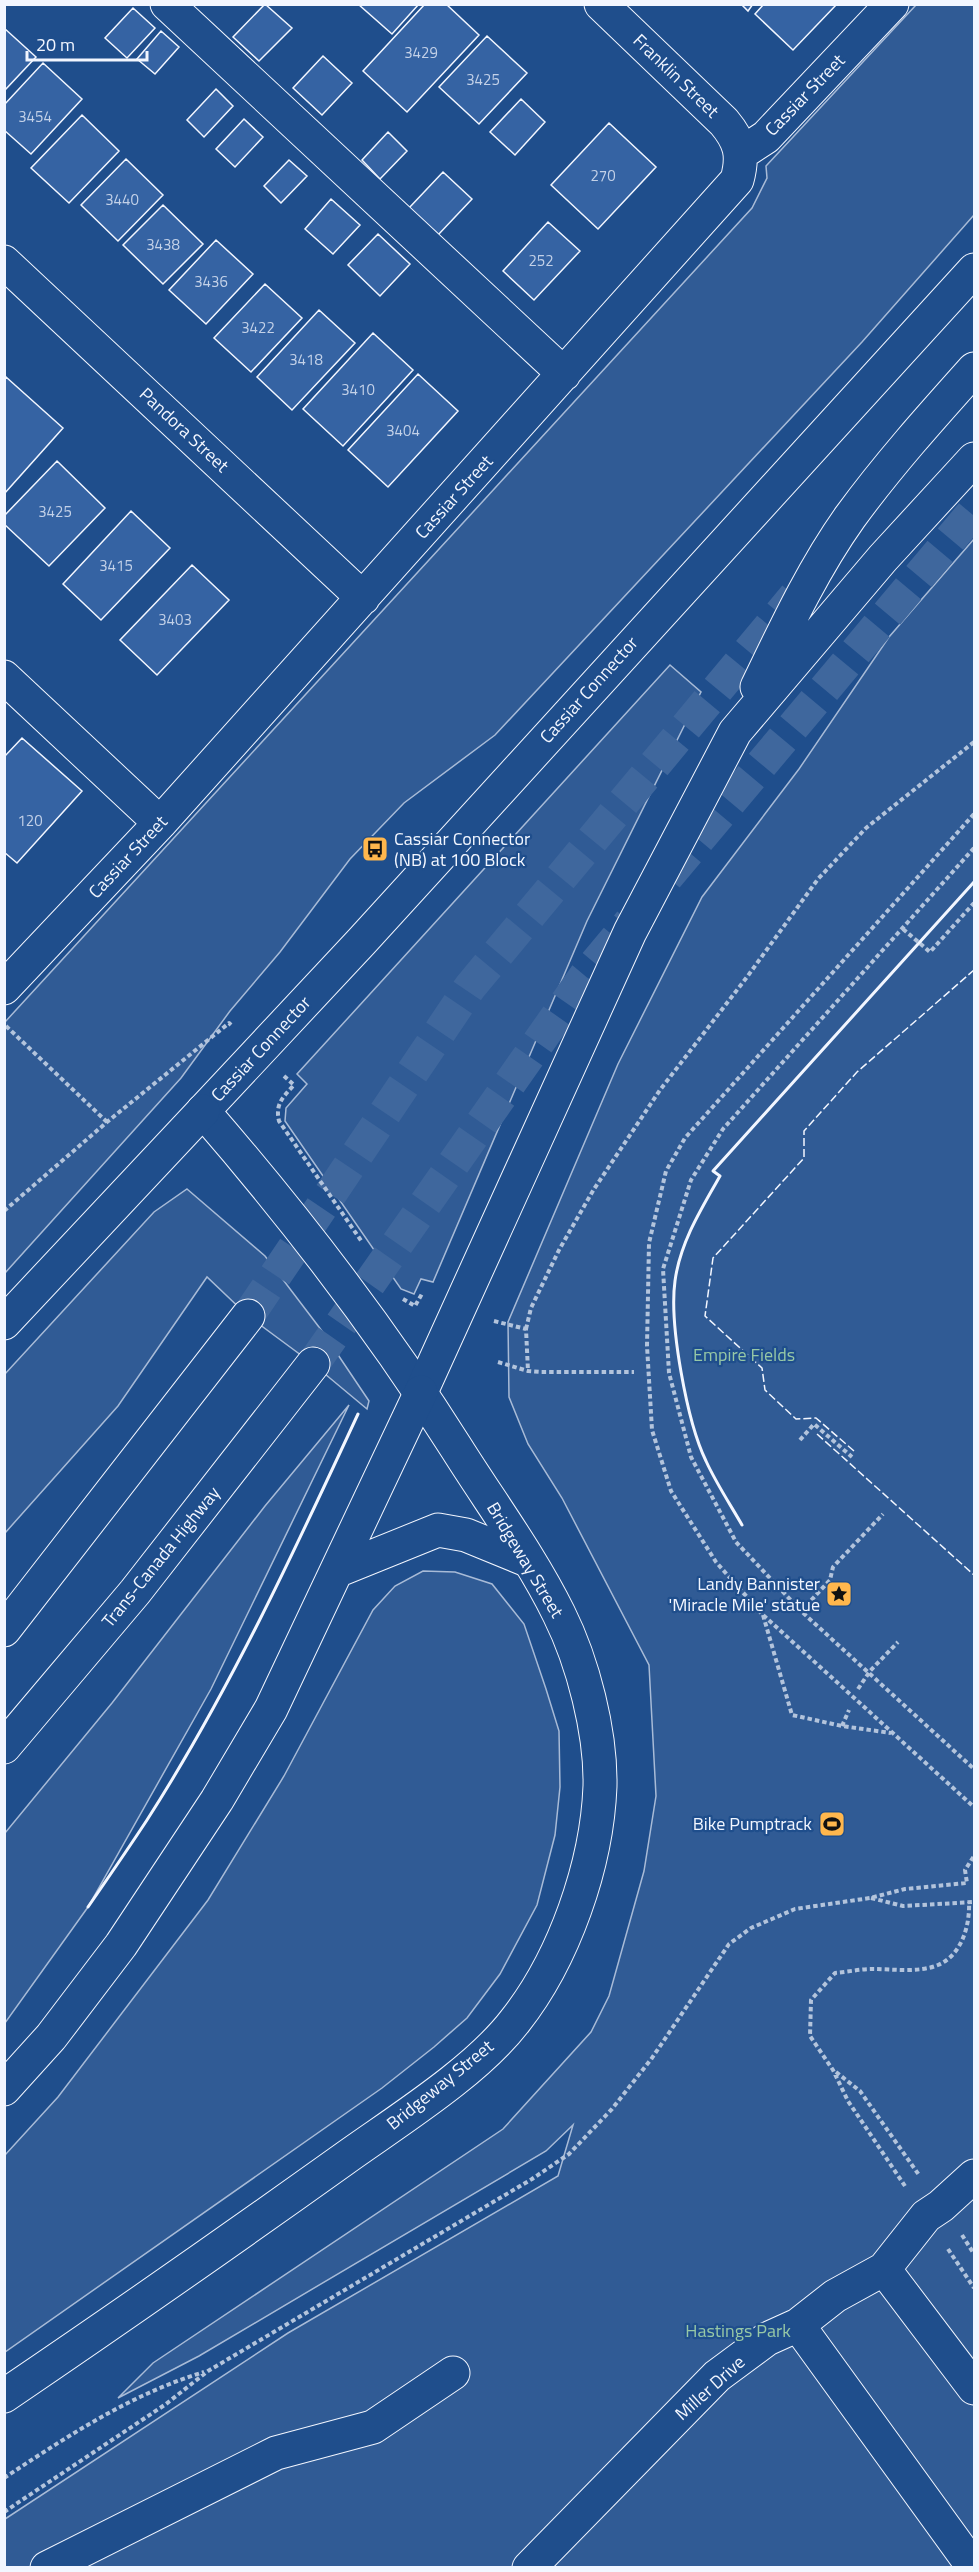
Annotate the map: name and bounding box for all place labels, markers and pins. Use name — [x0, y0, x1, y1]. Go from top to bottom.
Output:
place label: Cassiar Connector (NB) at 100 Block — [394, 825, 530, 873]
bus stop icon: Cassiar Connector (NB) at 100 Block — [360, 834, 390, 864]
place label: Landy Bannister 'Miracle Mile' statue — [668, 1570, 820, 1618]
place icon: Landy Bannister 'Miracle Mile' statue — [824, 1579, 854, 1609]
sports icon: Bike Pumptrack — [817, 1809, 847, 1839]
place label: Bike Pumptrack — [693, 1810, 812, 1837]

